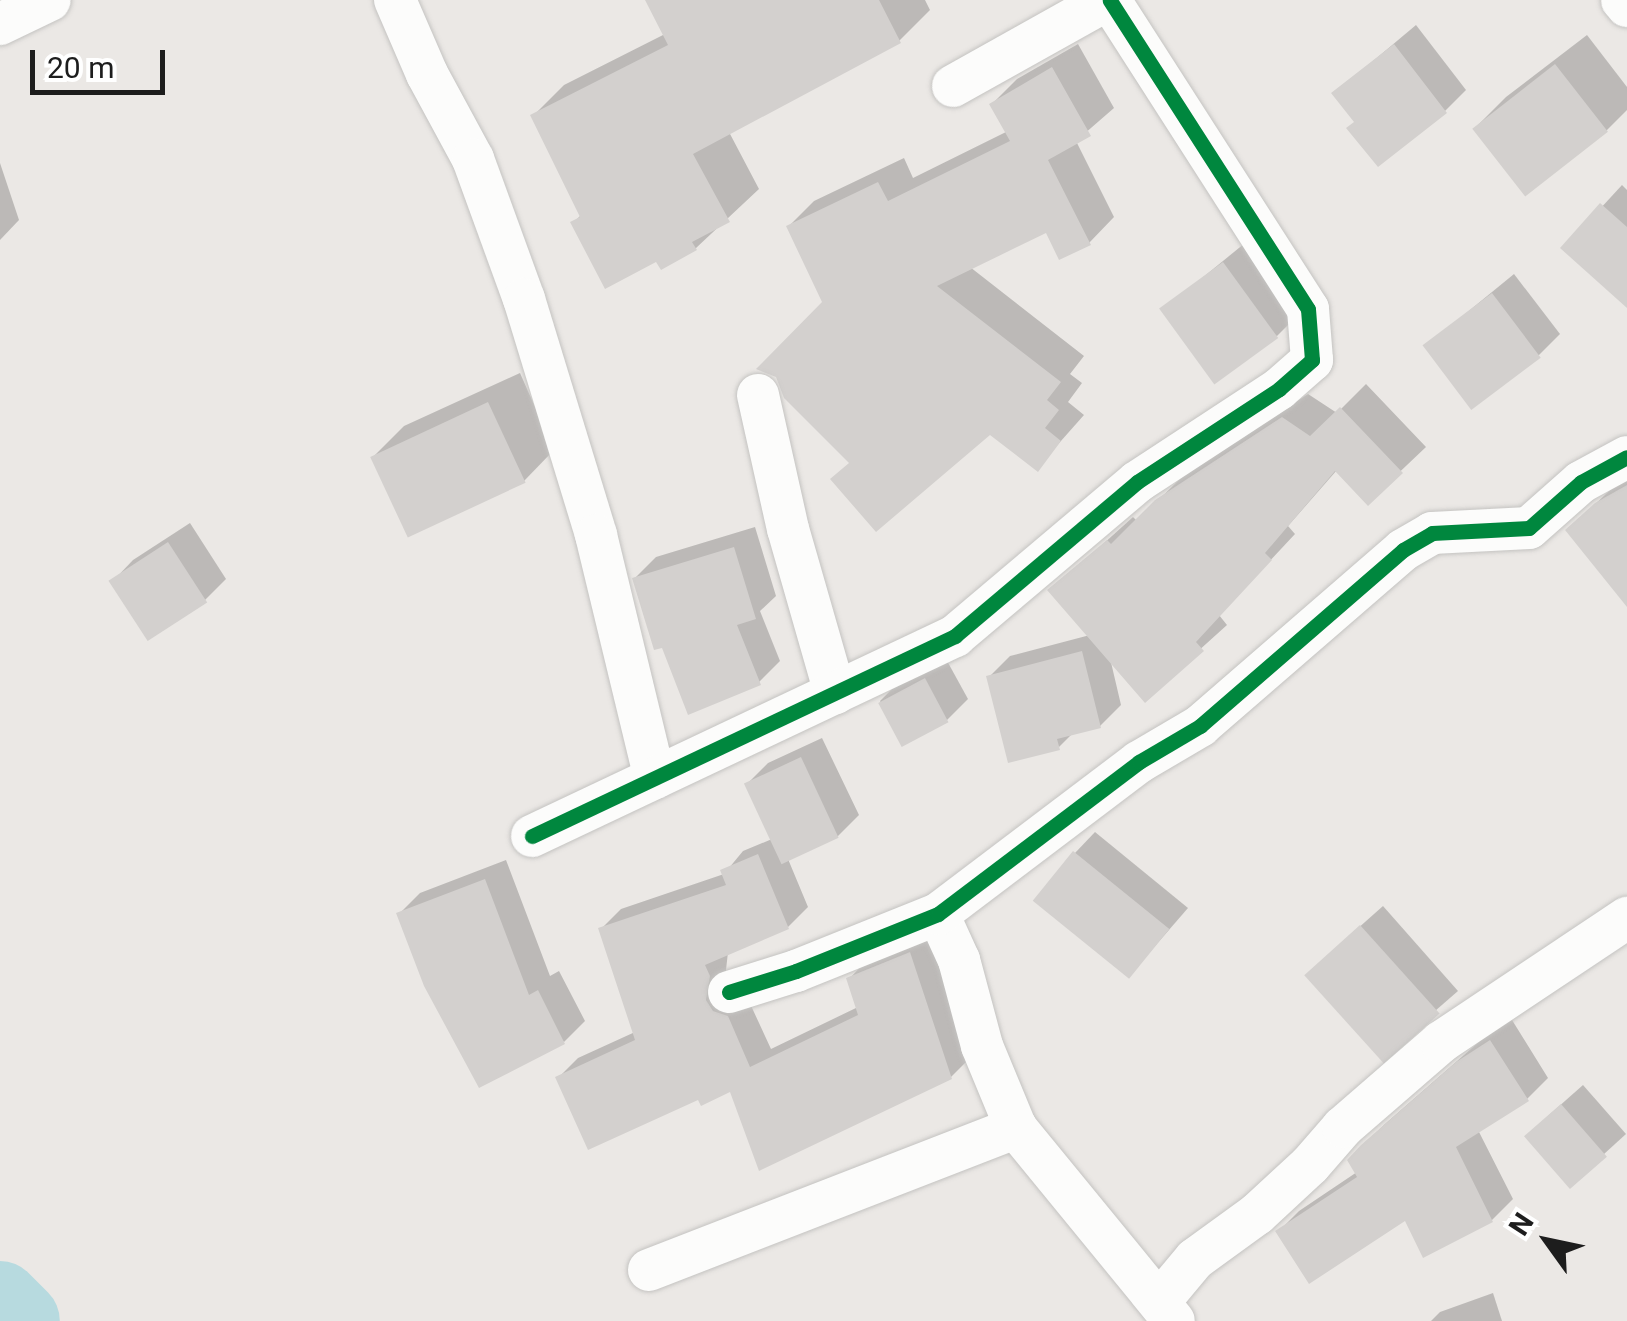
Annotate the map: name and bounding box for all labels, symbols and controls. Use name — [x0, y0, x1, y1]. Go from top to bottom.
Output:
scale bar — [35, 30, 170, 92]
text: 20 m — [47, 50, 114, 85]
north arrow — [1497, 1191, 1597, 1291]
text: N — [1502, 1207, 1541, 1242]

